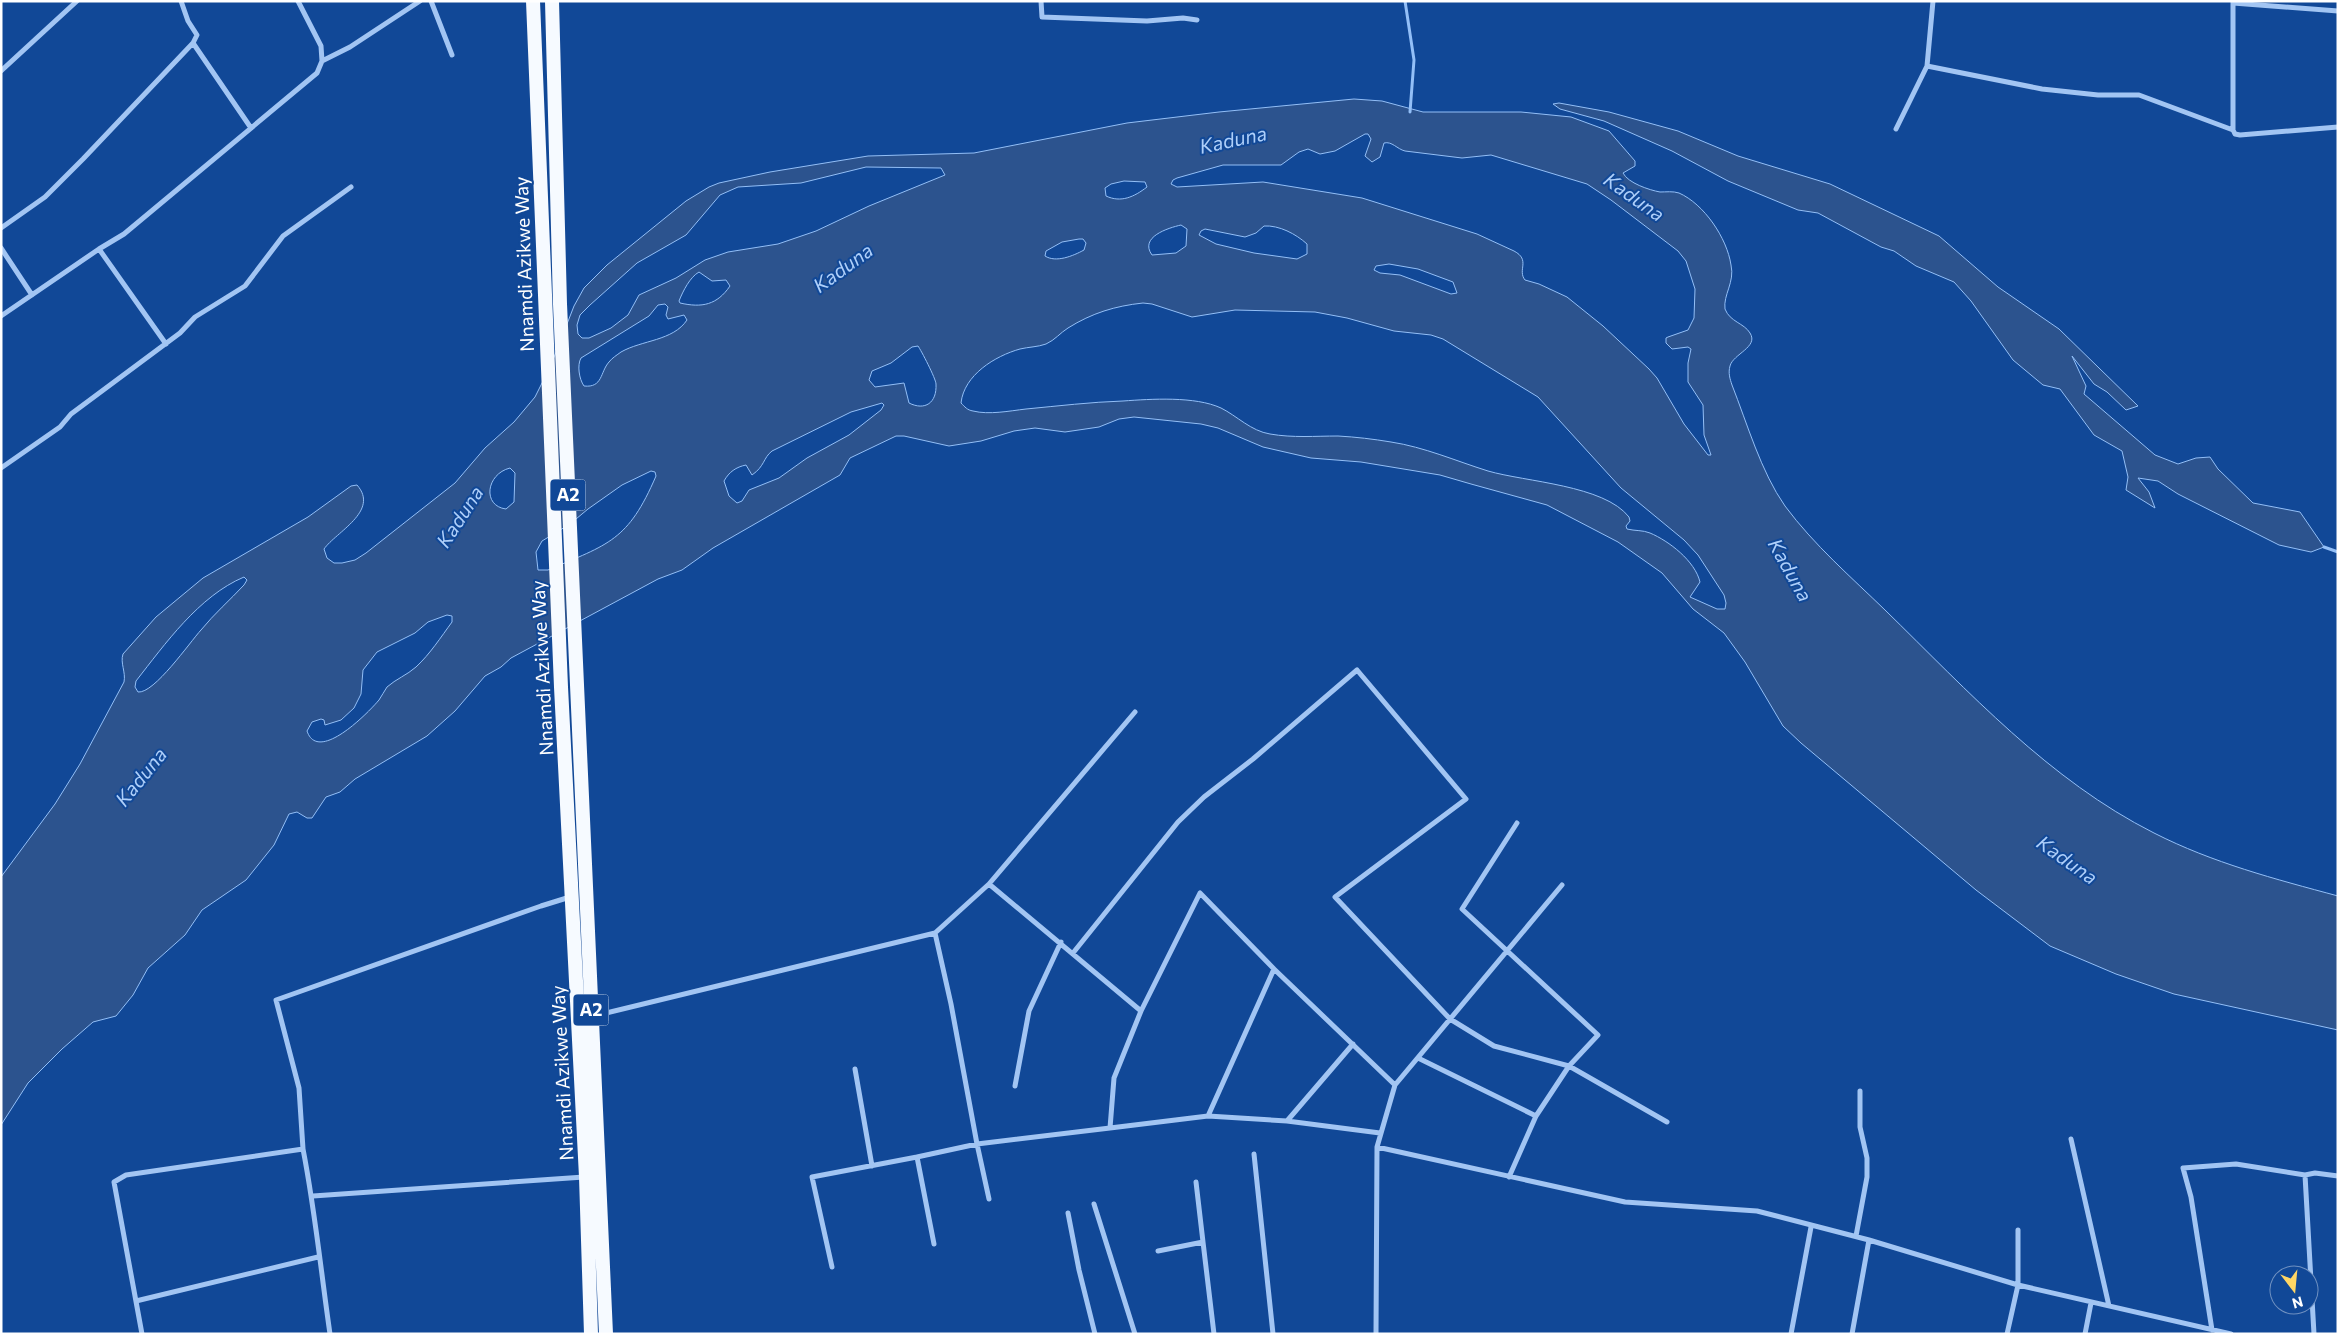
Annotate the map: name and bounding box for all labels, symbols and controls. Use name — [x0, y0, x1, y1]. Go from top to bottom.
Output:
water label: Kaduna — [1197, 120, 1269, 158]
water label: Kaduna — [1600, 167, 1670, 226]
street label: Nnamdi Azikwe Way — [509, 176, 538, 352]
water label: Kaduna — [808, 237, 877, 297]
road number: A2 — [550, 480, 586, 510]
water label: Kaduna — [430, 481, 488, 552]
water label: Kaduna — [1764, 534, 1818, 605]
street label: Nnamdi Azikwe Way — [525, 580, 558, 756]
water label: Kaduna — [109, 742, 171, 811]
water label: Kaduna — [2033, 830, 2103, 889]
street label: Nnamdi Azikwe Way — [545, 985, 578, 1161]
road number: A2 — [574, 994, 608, 1026]
north arrow — [2269, 1265, 2319, 1315]
text: N — [2290, 1293, 2305, 1313]

